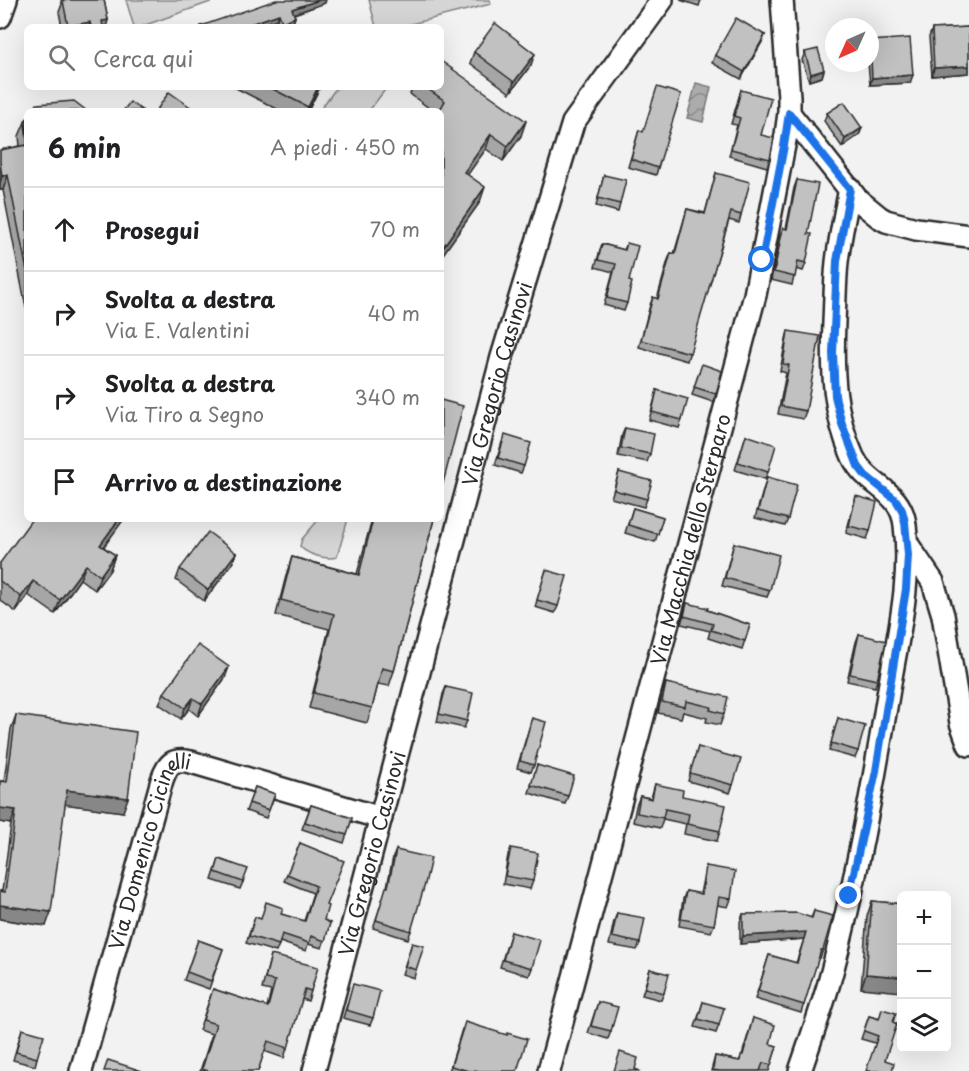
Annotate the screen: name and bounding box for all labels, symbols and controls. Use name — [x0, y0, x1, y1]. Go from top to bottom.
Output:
north arrow — [825, 18, 879, 72]
search box — [24, 24, 444, 90]
icon: search — [45, 41, 78, 74]
text: Cerca qui — [93, 41, 193, 74]
text: 6 min — [48, 128, 121, 167]
text: A piedi · 450 m — [270, 132, 420, 162]
icon: ahead — [48, 213, 81, 246]
text: Prosegui — [105, 213, 199, 246]
text: 70 m — [370, 214, 420, 244]
route start — [748, 246, 774, 272]
street label: Via Gregorio Casinovi — [454, 278, 539, 489]
text: Svolta a destra — [105, 282, 275, 315]
icon: right — [48, 297, 81, 330]
text: 40 m — [368, 298, 420, 328]
text: Via E. Valentini — [105, 315, 250, 345]
text: Svolta a destra — [105, 366, 275, 399]
icon: right — [48, 381, 81, 414]
text: 340 m — [355, 382, 420, 412]
text: Via Tiro a Segno — [105, 399, 264, 429]
street label: Via Macchia dello Sterparo — [642, 410, 738, 668]
icon: arrive — [48, 465, 81, 498]
text: Arrivo a destinazione — [105, 465, 342, 498]
street label: Via Domenico Cicinelli — [100, 746, 194, 953]
street label: Via Gregorio Casinovi — [330, 748, 413, 959]
route end — [835, 882, 861, 908]
map controls — [897, 891, 951, 1053]
button: + — [897, 891, 951, 945]
button: − — [897, 945, 951, 999]
button: layers — [897, 999, 951, 1053]

